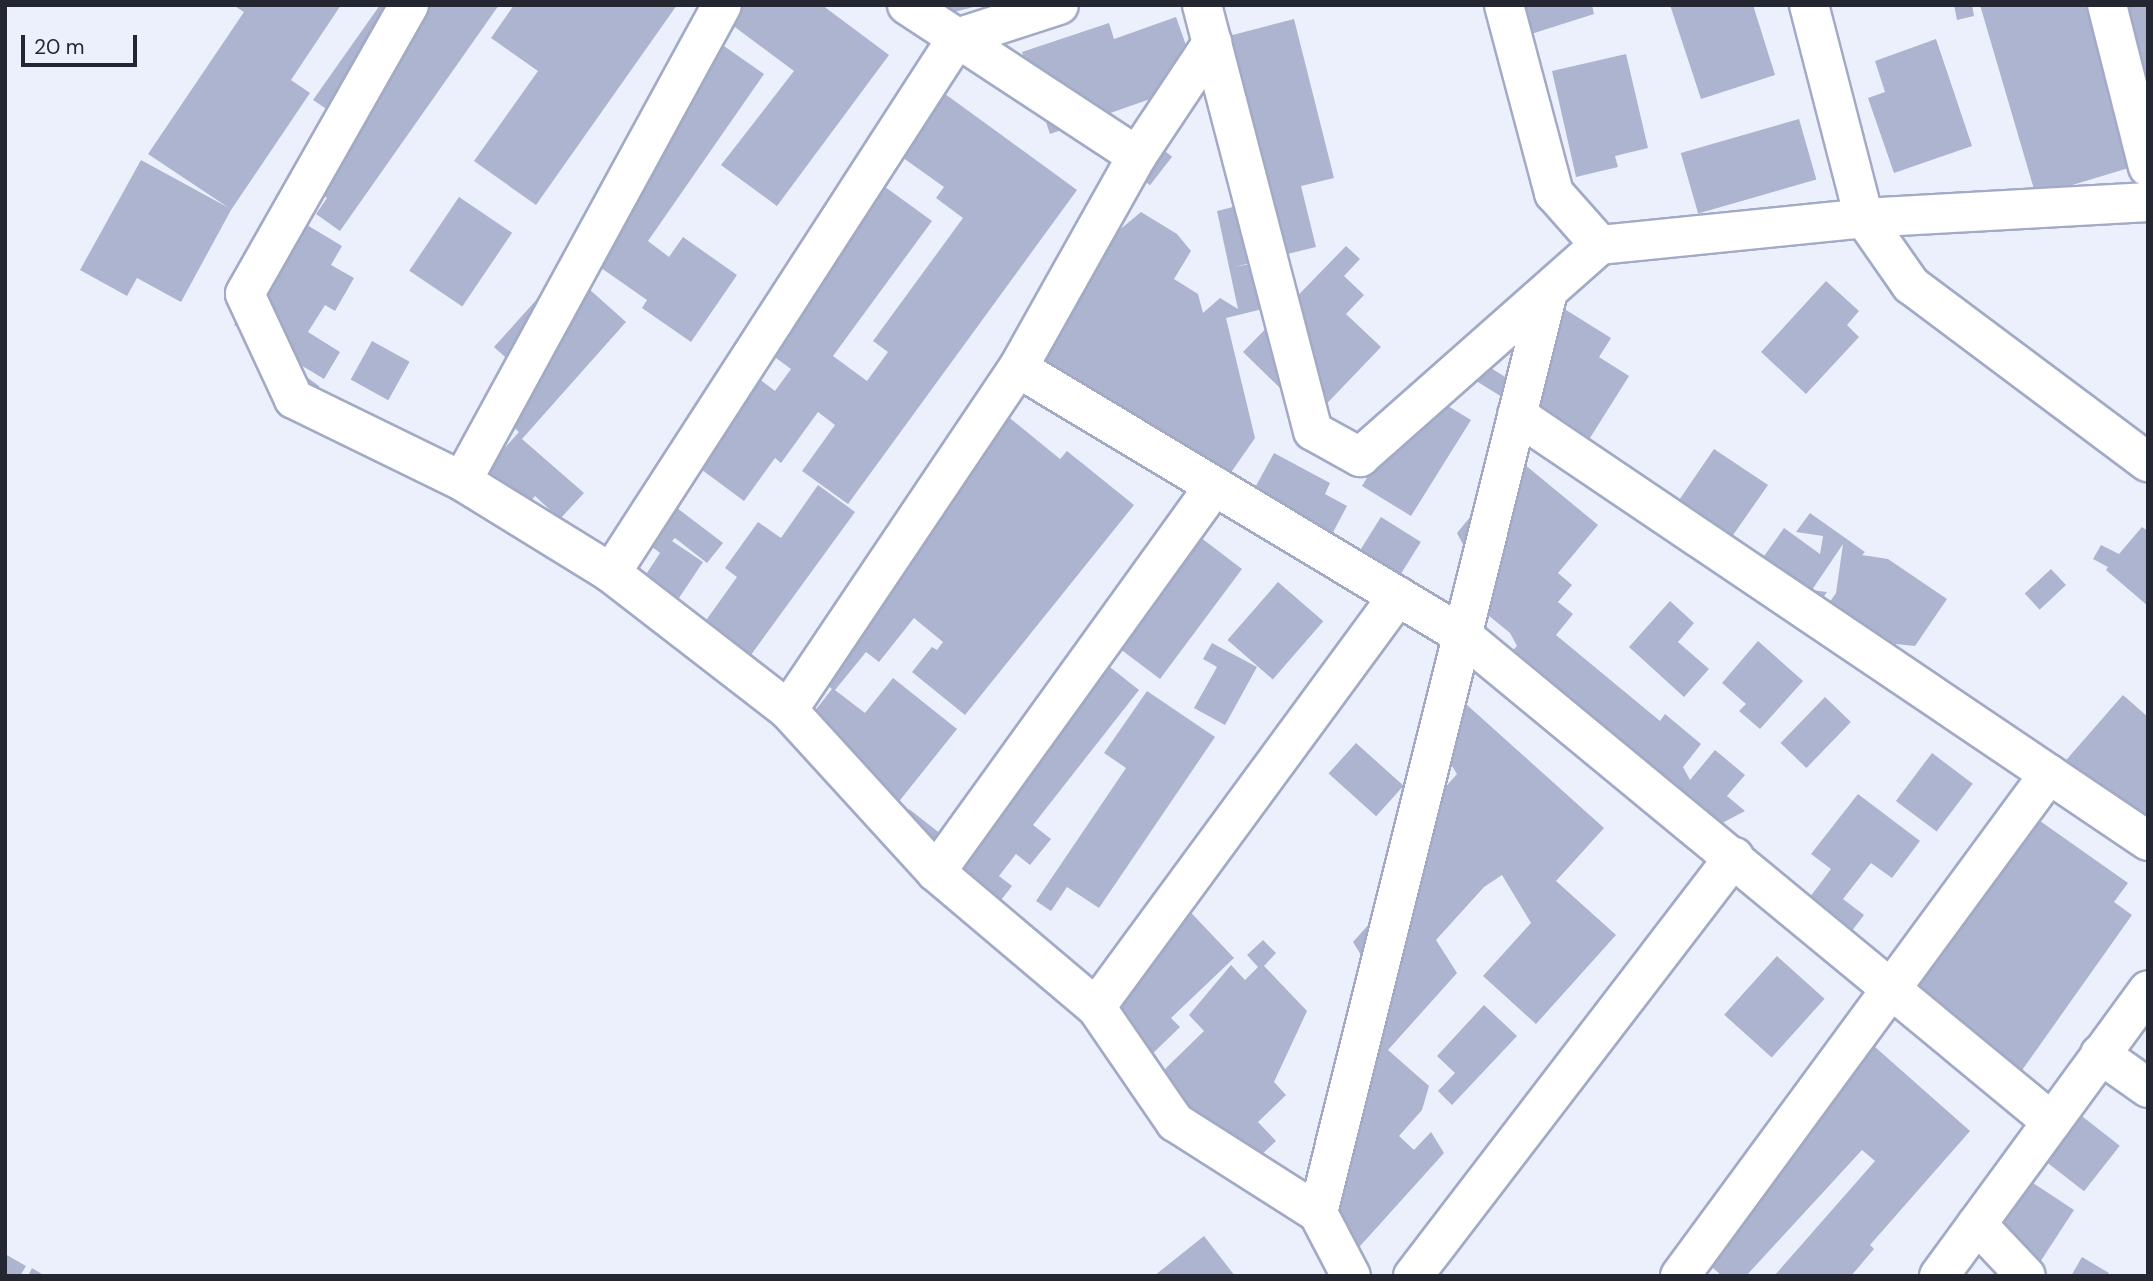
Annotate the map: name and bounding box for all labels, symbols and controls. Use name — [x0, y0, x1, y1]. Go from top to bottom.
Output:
scale bar — [24, 21, 140, 65]
text: 20 m — [34, 33, 85, 61]

